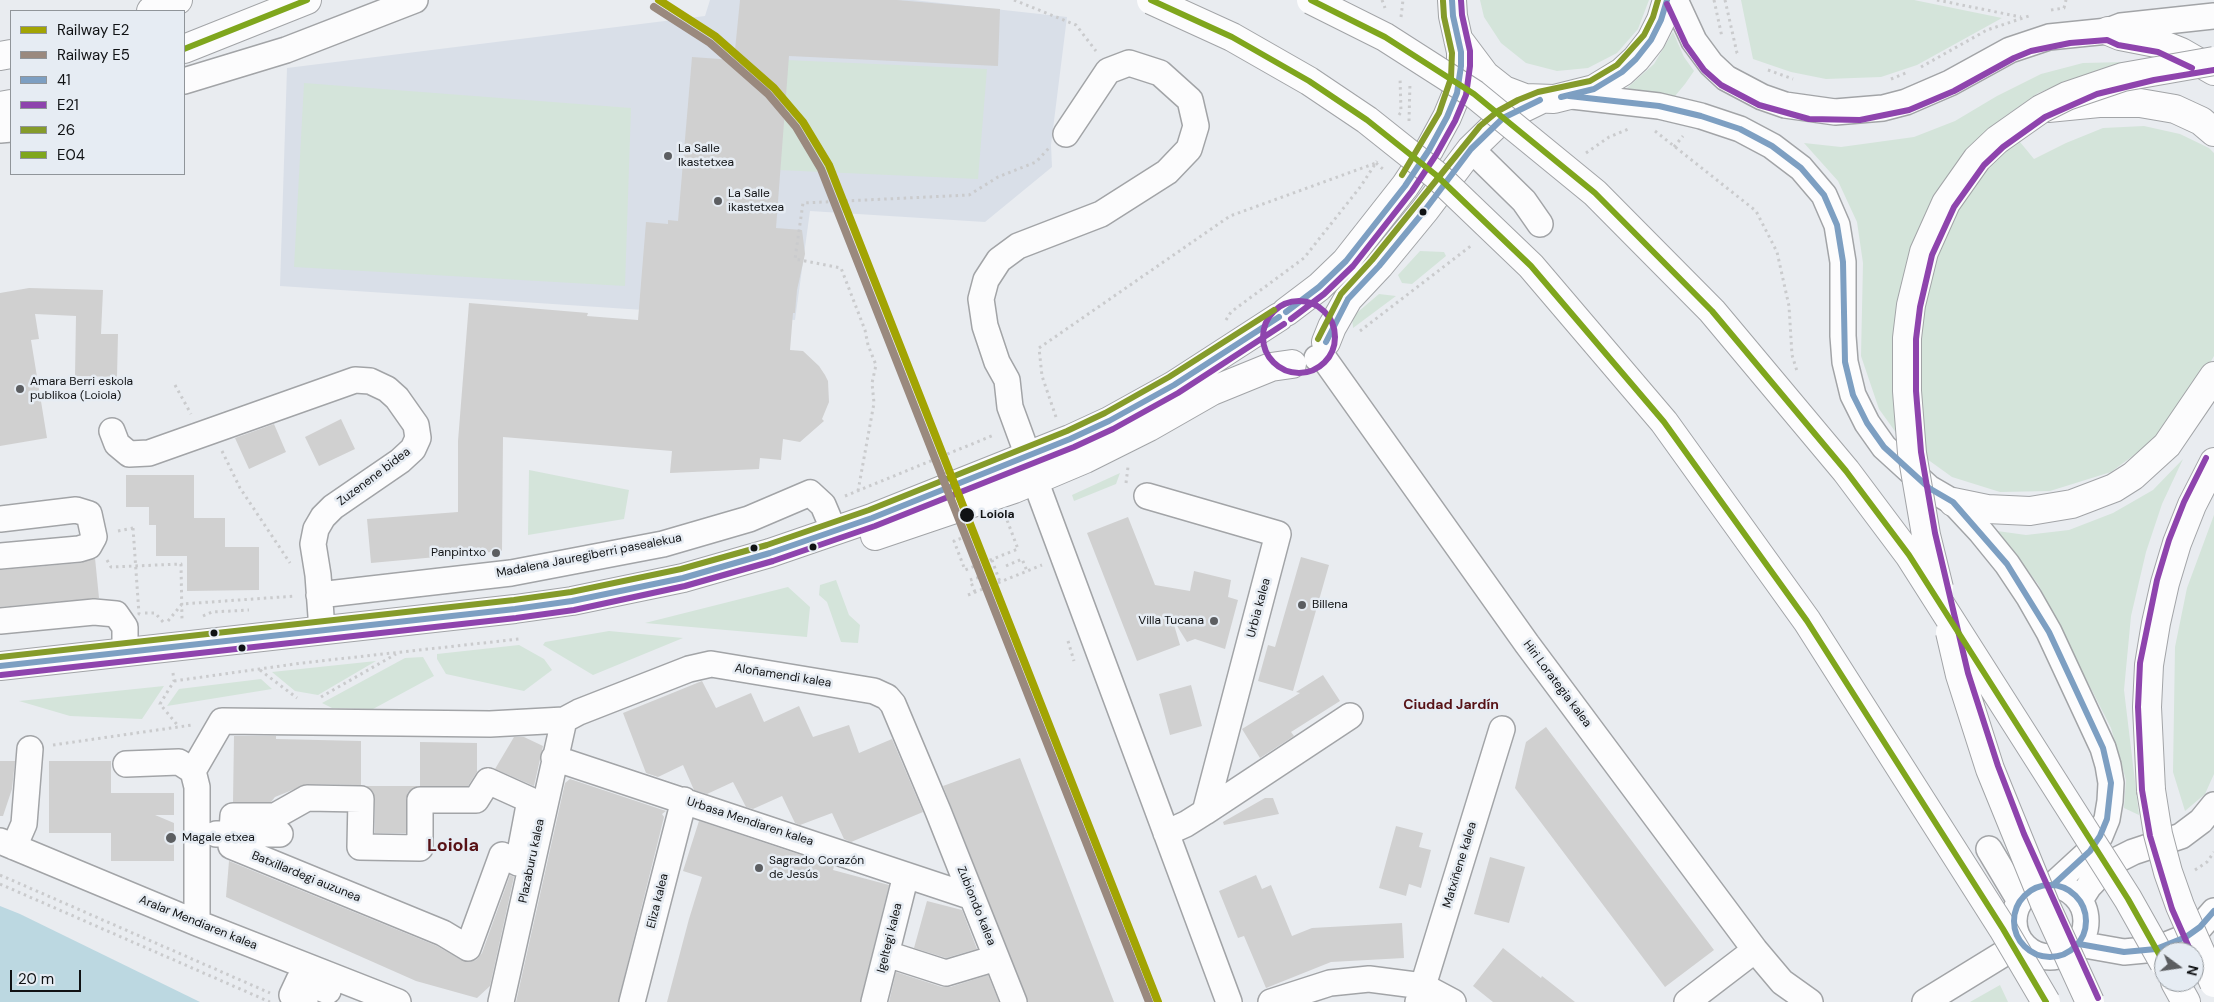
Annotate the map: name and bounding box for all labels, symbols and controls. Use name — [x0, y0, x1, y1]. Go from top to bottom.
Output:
legend — [10, 10, 185, 175]
text: Railway E2 — [57, 20, 129, 40]
text: Railway E5 — [57, 45, 130, 65]
text: 41 — [57, 70, 71, 90]
text: E21 — [57, 95, 79, 115]
text: 26 — [57, 120, 75, 140]
place label: La Salle Ikastetxea — [678, 142, 734, 170]
text: E04 — [57, 145, 85, 165]
marker: La Salle Ikastetxea — [662, 150, 674, 162]
place label: La Salle ikastetxea — [728, 187, 784, 215]
marker: La Salle ikastetxea — [712, 195, 724, 207]
unlabelled marker — [1418, 207, 1428, 217]
place label: Amara Berri eskola publikoa (Loiola) — [30, 375, 133, 403]
marker: Amara Berri eskola publikoa (Loiola) — [14, 383, 26, 395]
street label: Zuzenene bidea — [335, 445, 413, 509]
marker: Loiola — [958, 506, 976, 524]
place label: Loiola — [980, 508, 1015, 522]
street label: Madalena Jauregiberri pasealekua — [495, 531, 683, 581]
unlabelled marker — [808, 542, 818, 552]
unlabelled marker — [749, 543, 759, 553]
place label: Panpintxo — [431, 546, 486, 560]
marker: Panpintxo — [490, 547, 502, 559]
street label: Urbia kalea — [1244, 577, 1274, 639]
place label: Billena — [1312, 598, 1348, 612]
marker: Billena — [1296, 599, 1308, 611]
place label: Villa Tucana — [1138, 614, 1204, 628]
marker: Villa Tucana — [1208, 615, 1220, 627]
unlabelled marker — [209, 628, 219, 638]
street label: Hiri Lorategia kalea — [1520, 638, 1594, 730]
unlabelled marker — [237, 643, 247, 653]
street label: Aloñamendi kalea — [734, 661, 832, 691]
district label: Ciudad Jardín — [1403, 697, 1499, 713]
street label: Urbasa Mendiaren kalea — [685, 795, 815, 849]
street label: Plazaburu kalea — [516, 818, 548, 904]
street label: Matxiñene kalea — [1440, 820, 1480, 910]
marker: Magale etxea — [164, 831, 178, 845]
place label: Magale etxea — [182, 831, 255, 845]
district label: Loiola — [427, 835, 479, 857]
street label: Batxillardegi auzunea — [249, 849, 363, 905]
place label: Sagrado Corazón de Jesús — [769, 854, 864, 882]
marker: Sagrado Corazón de Jesús — [753, 862, 765, 874]
street label: Zubiondo kalea — [954, 864, 998, 948]
street label: Eliza kalea — [644, 872, 672, 930]
street label: Aralar Mendiaren kalea — [137, 893, 259, 953]
street label: Igeltegi kalea — [874, 902, 906, 974]
north arrow — [2154, 942, 2204, 992]
scale bar — [12, 960, 84, 992]
text: N — [2183, 963, 2203, 978]
text: 20 m — [18, 969, 54, 989]

